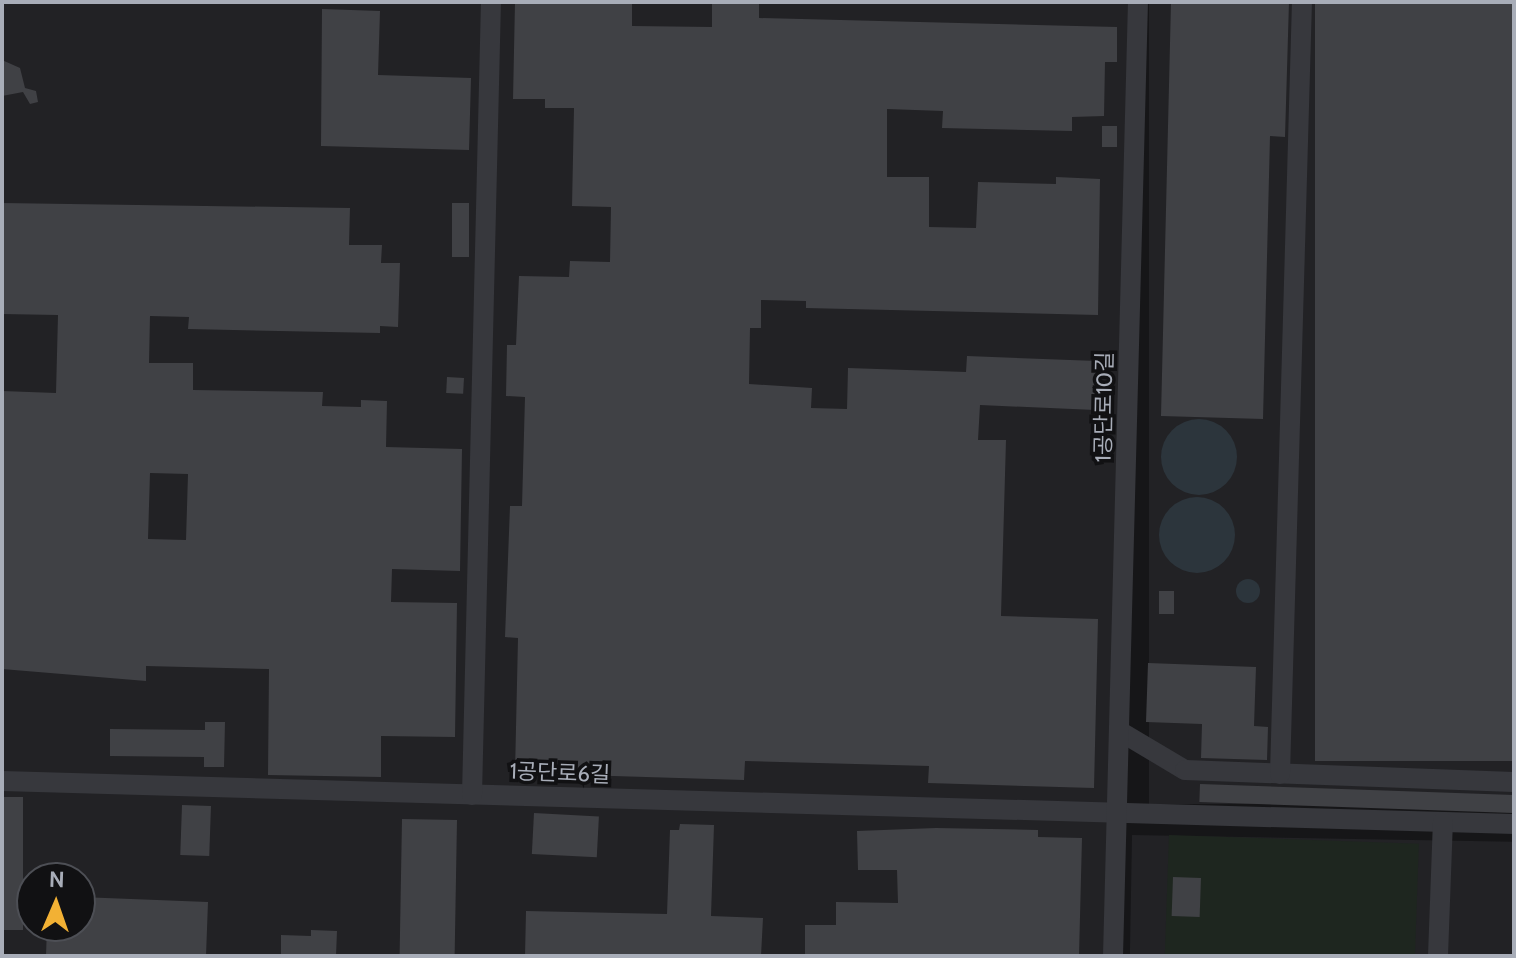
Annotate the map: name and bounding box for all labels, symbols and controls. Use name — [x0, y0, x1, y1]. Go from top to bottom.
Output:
street label: 1공단로10길 — [1090, 351, 1118, 463]
street label: 1공단로6길 — [509, 758, 611, 788]
north arrow — [16, 862, 96, 942]
text: N — [49, 866, 65, 893]

